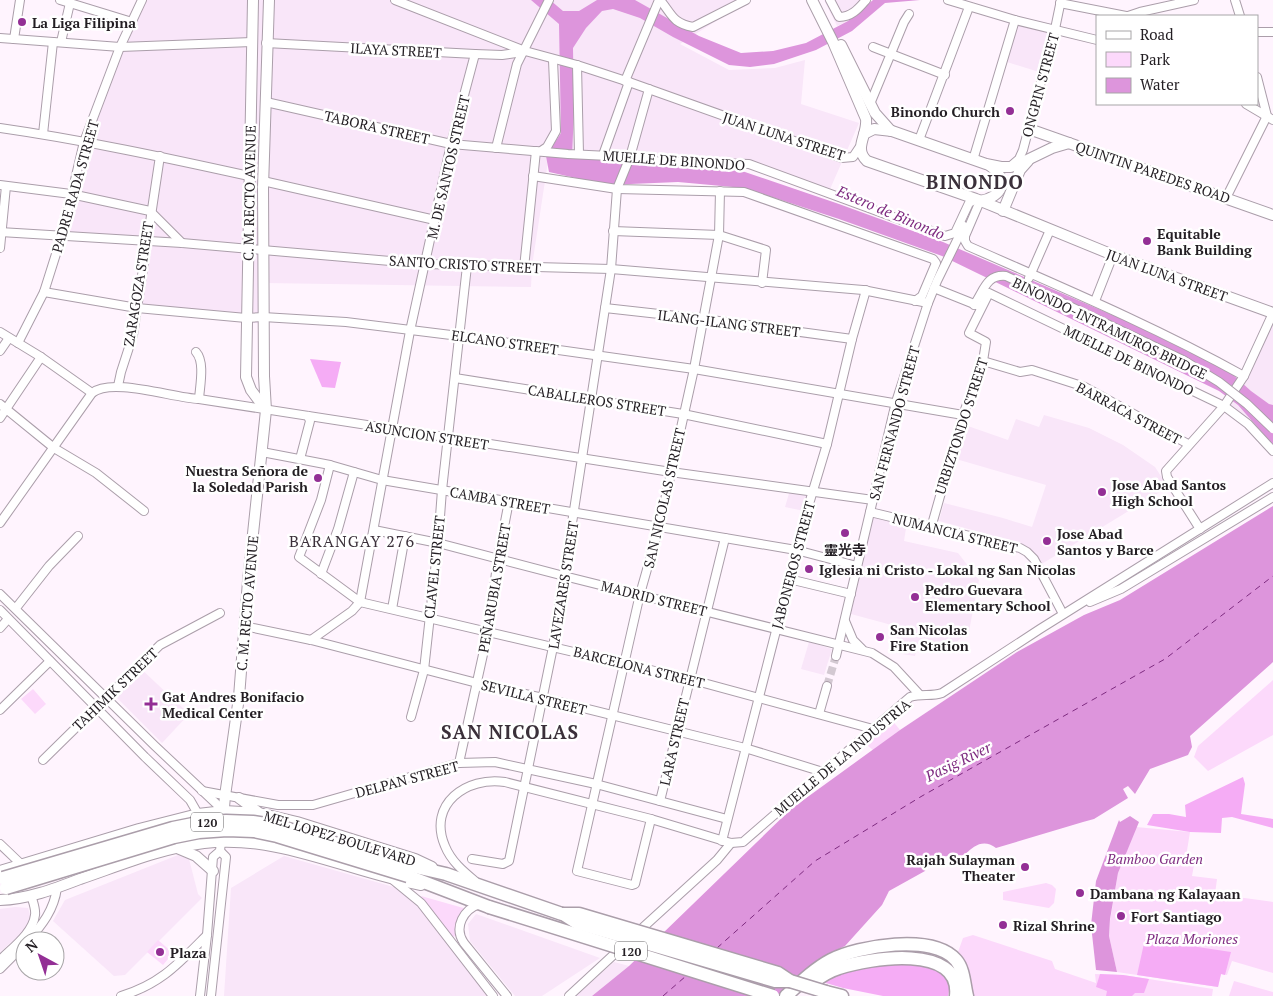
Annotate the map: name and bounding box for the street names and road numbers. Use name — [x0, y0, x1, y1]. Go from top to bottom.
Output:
street label: ONGPIN STREET — [1017, 30, 1063, 139]
street label: ILAYA STREET — [350, 38, 442, 62]
street label: M. DE SANTOS STREET — [422, 93, 474, 241]
street label: TABORA STREET — [322, 106, 432, 148]
street label: JUAN LUNA STREET — [720, 107, 848, 165]
street label: PADRE RADA STREET — [47, 117, 103, 255]
street label: C. M. RECTO AVENUE — [238, 125, 260, 261]
street label: QUINTIN PAREDES ROAD — [1073, 137, 1233, 207]
street label: MUELLE DE BINONDO — [602, 146, 746, 174]
street label: ZARAGOZA STREET — [119, 220, 157, 348]
street label: JUAN LUNA STREET — [1104, 244, 1230, 306]
street label: SANTO CRISTO STREET — [389, 251, 542, 277]
street label: BINONDO-INTRAMUROS BRIDGE — [1009, 272, 1211, 384]
street label: ILANG-ILANG STREET — [657, 305, 802, 341]
street label: MUELLE DE BINONDO — [1061, 320, 1197, 400]
street label: ELCANO STREET — [450, 325, 560, 359]
street label: SAN FERNANDO STREET — [864, 343, 924, 502]
street label: URBIZTONDO STREET — [930, 355, 992, 497]
street label: BARRACA STREET — [1073, 377, 1185, 449]
street label: CABALLEROS STREET — [527, 380, 668, 420]
street label: ASUNCION STREET — [364, 416, 490, 454]
street label: SAN NICOLAS STREET — [639, 426, 689, 570]
street label: CAMBA STREET — [448, 482, 552, 518]
street label: JABONEROS STREET — [767, 499, 819, 631]
street label: NUMANCIA STREET — [890, 508, 1020, 558]
street label: CLAVEL STREET — [419, 514, 449, 620]
street label: LAVEZARES STREET — [543, 519, 583, 650]
street label: PEÑARUBIA STREET — [473, 522, 515, 654]
street label: C. M. RECTO AVENUE — [232, 534, 262, 672]
street label: MADRID STREET — [599, 576, 709, 620]
street label: BARCELONA STREET — [571, 642, 707, 693]
street label: TAHIMIK STREET — [68, 643, 162, 735]
street label: SEVILLA STREET — [479, 675, 589, 719]
street label: MUELLE DE LA INDUSTRIA — [770, 694, 915, 820]
street label: LARA STREET — [655, 696, 693, 787]
street label: DELPAN STREET — [353, 756, 461, 802]
street label: MEL LOPEZ BOULEVARD — [262, 806, 419, 870]
road number: 120 — [191, 812, 223, 832]
road number: 120 — [615, 941, 647, 960]

